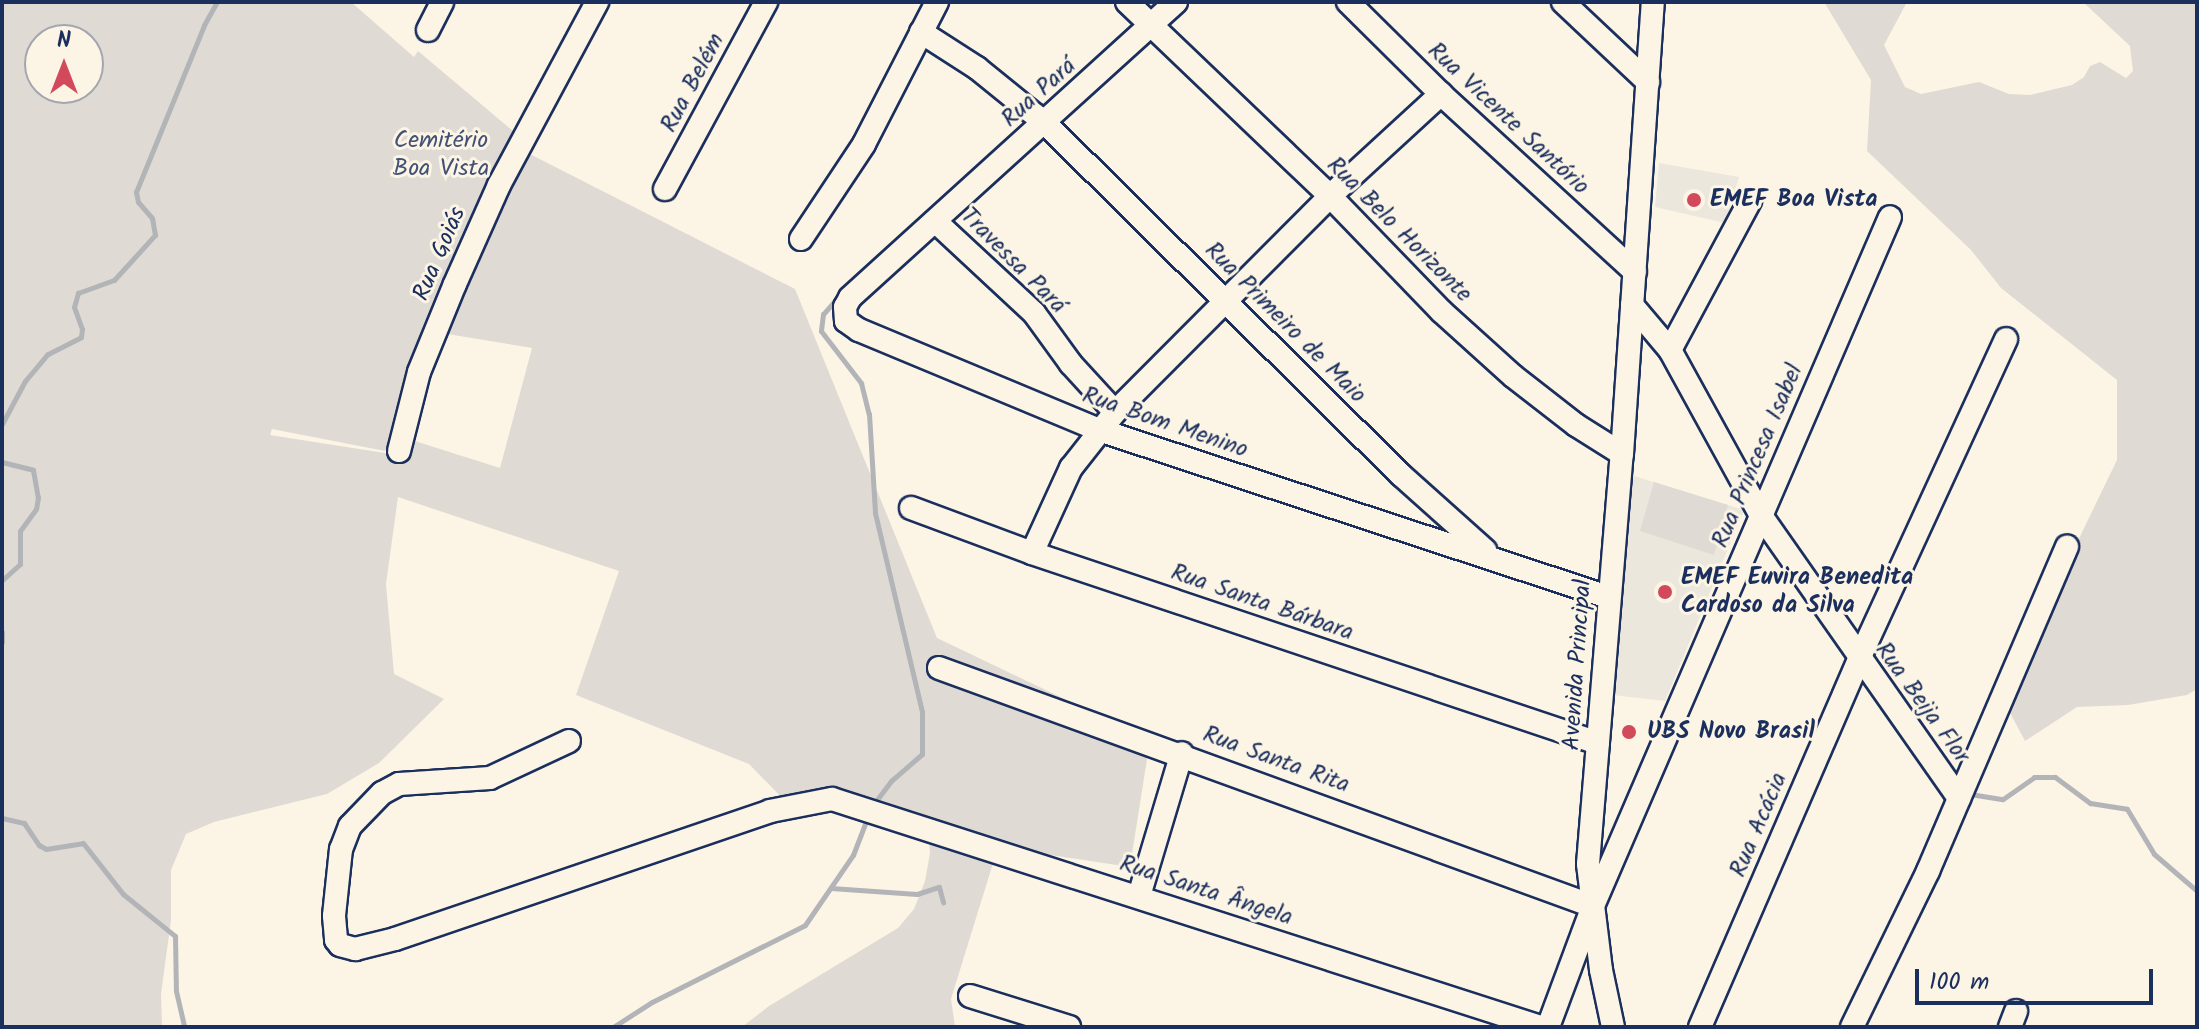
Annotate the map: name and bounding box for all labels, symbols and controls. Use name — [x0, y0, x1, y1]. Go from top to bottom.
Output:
north arrow — [24, 24, 104, 104]
text: N — [57, 24, 71, 59]
street label: Rua Belém — [655, 29, 731, 137]
street label: Rua Vicente Santório — [1421, 37, 1595, 201]
street label: Rua Pará — [996, 52, 1082, 134]
park label: Cemitério Boa Vista — [393, 127, 489, 183]
street label: Rua Belo Horizonte — [1320, 151, 1478, 309]
place label: EMEF Boa Vista — [1710, 186, 1878, 214]
marker: EMEF Boa Vista — [1685, 191, 1703, 209]
street label: Travessa Pará — [954, 202, 1072, 320]
street label: Rua Goiás — [407, 203, 473, 305]
street label: Rua Primeiro de Maio — [1198, 236, 1372, 410]
street label: Rua Princesa Isabel — [1706, 360, 1810, 552]
street label: Rua Bom Menino — [1078, 381, 1252, 465]
street label: Rua Santa Bárbara — [1167, 558, 1357, 648]
place label: EMEF Euvira Benedita Cardoso da Silva — [1681, 564, 1913, 620]
street label: Avenida Principal — [1558, 579, 1598, 751]
marker: EMEF Euvira Benedita Cardoso da Silva — [1656, 583, 1674, 601]
street label: Rua Beija Flor — [1868, 637, 1976, 769]
place label: UBS Novo Brasil — [1647, 718, 1815, 746]
street label: Rua Santa Rita — [1199, 720, 1353, 800]
marker: UBS Novo Brasil — [1618, 721, 1640, 743]
street label: Rua Acácia — [1724, 768, 1794, 882]
street label: Rua Santa Ângela — [1116, 849, 1296, 933]
scale bar — [1919, 953, 2157, 1003]
text: 100 m — [1929, 963, 1989, 1002]

